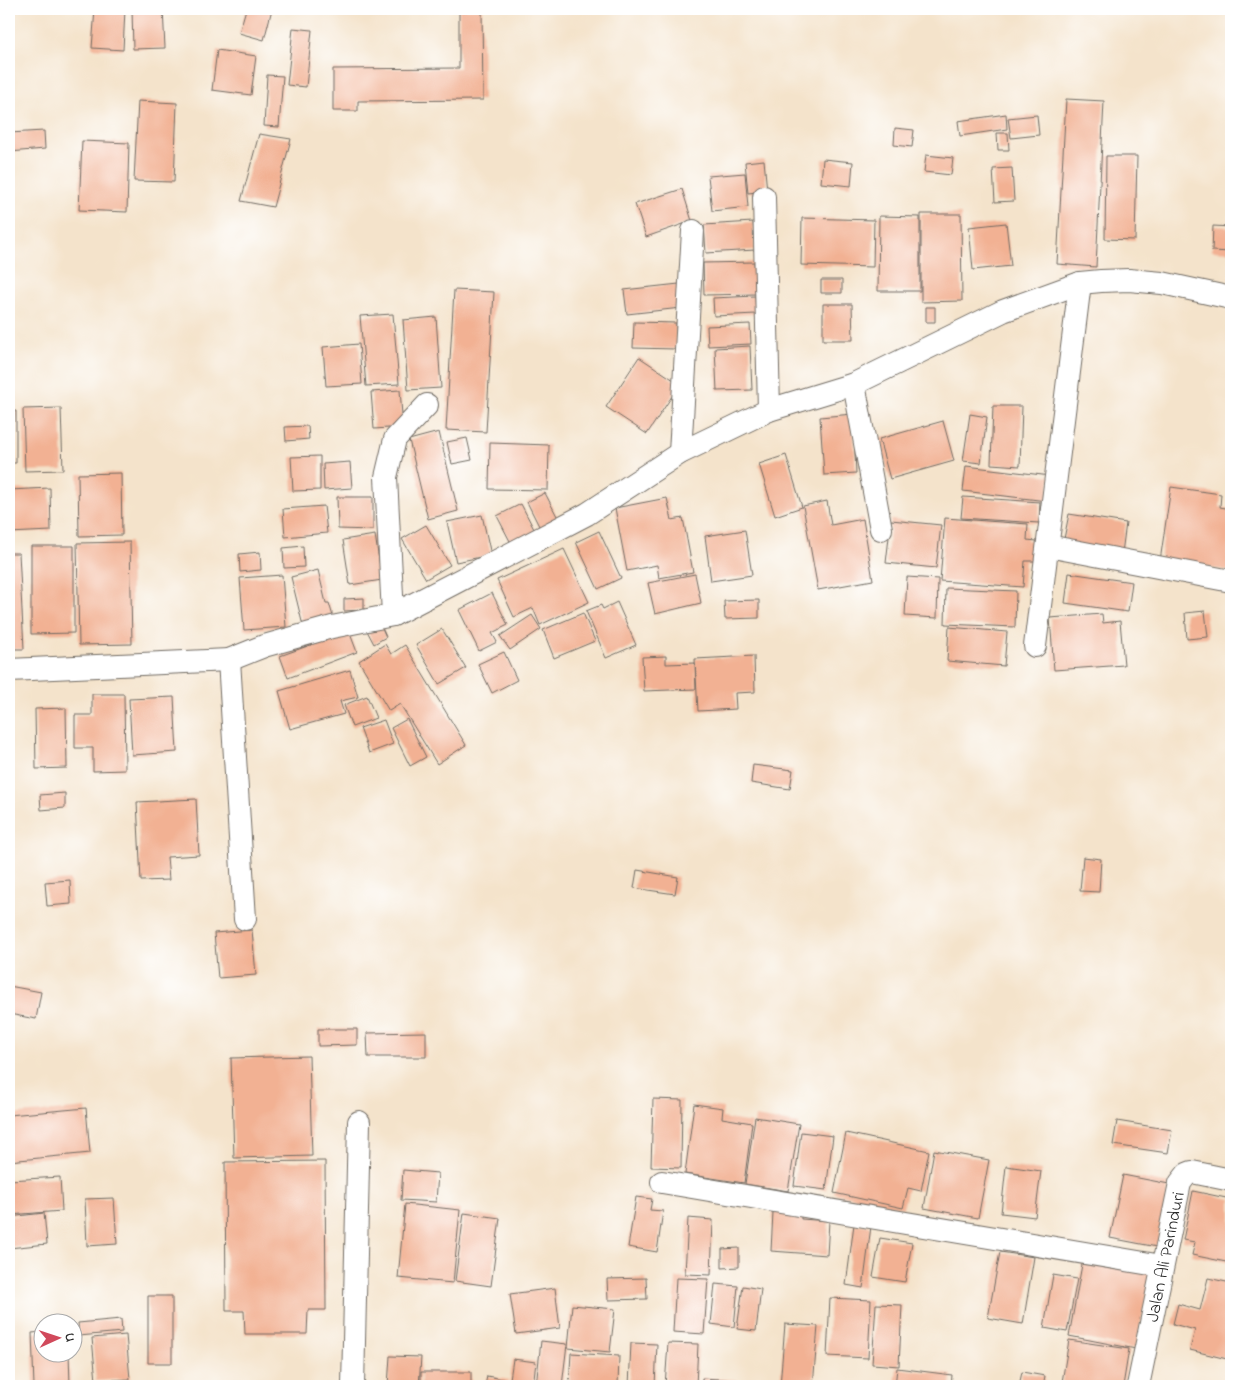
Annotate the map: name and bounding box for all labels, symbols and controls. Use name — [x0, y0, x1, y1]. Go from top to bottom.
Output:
street label: Jalan Ali Parinduri — [1141, 1190, 1193, 1325]
north arrow — [32, 1312, 82, 1362]
text: U — [59, 1332, 80, 1343]

